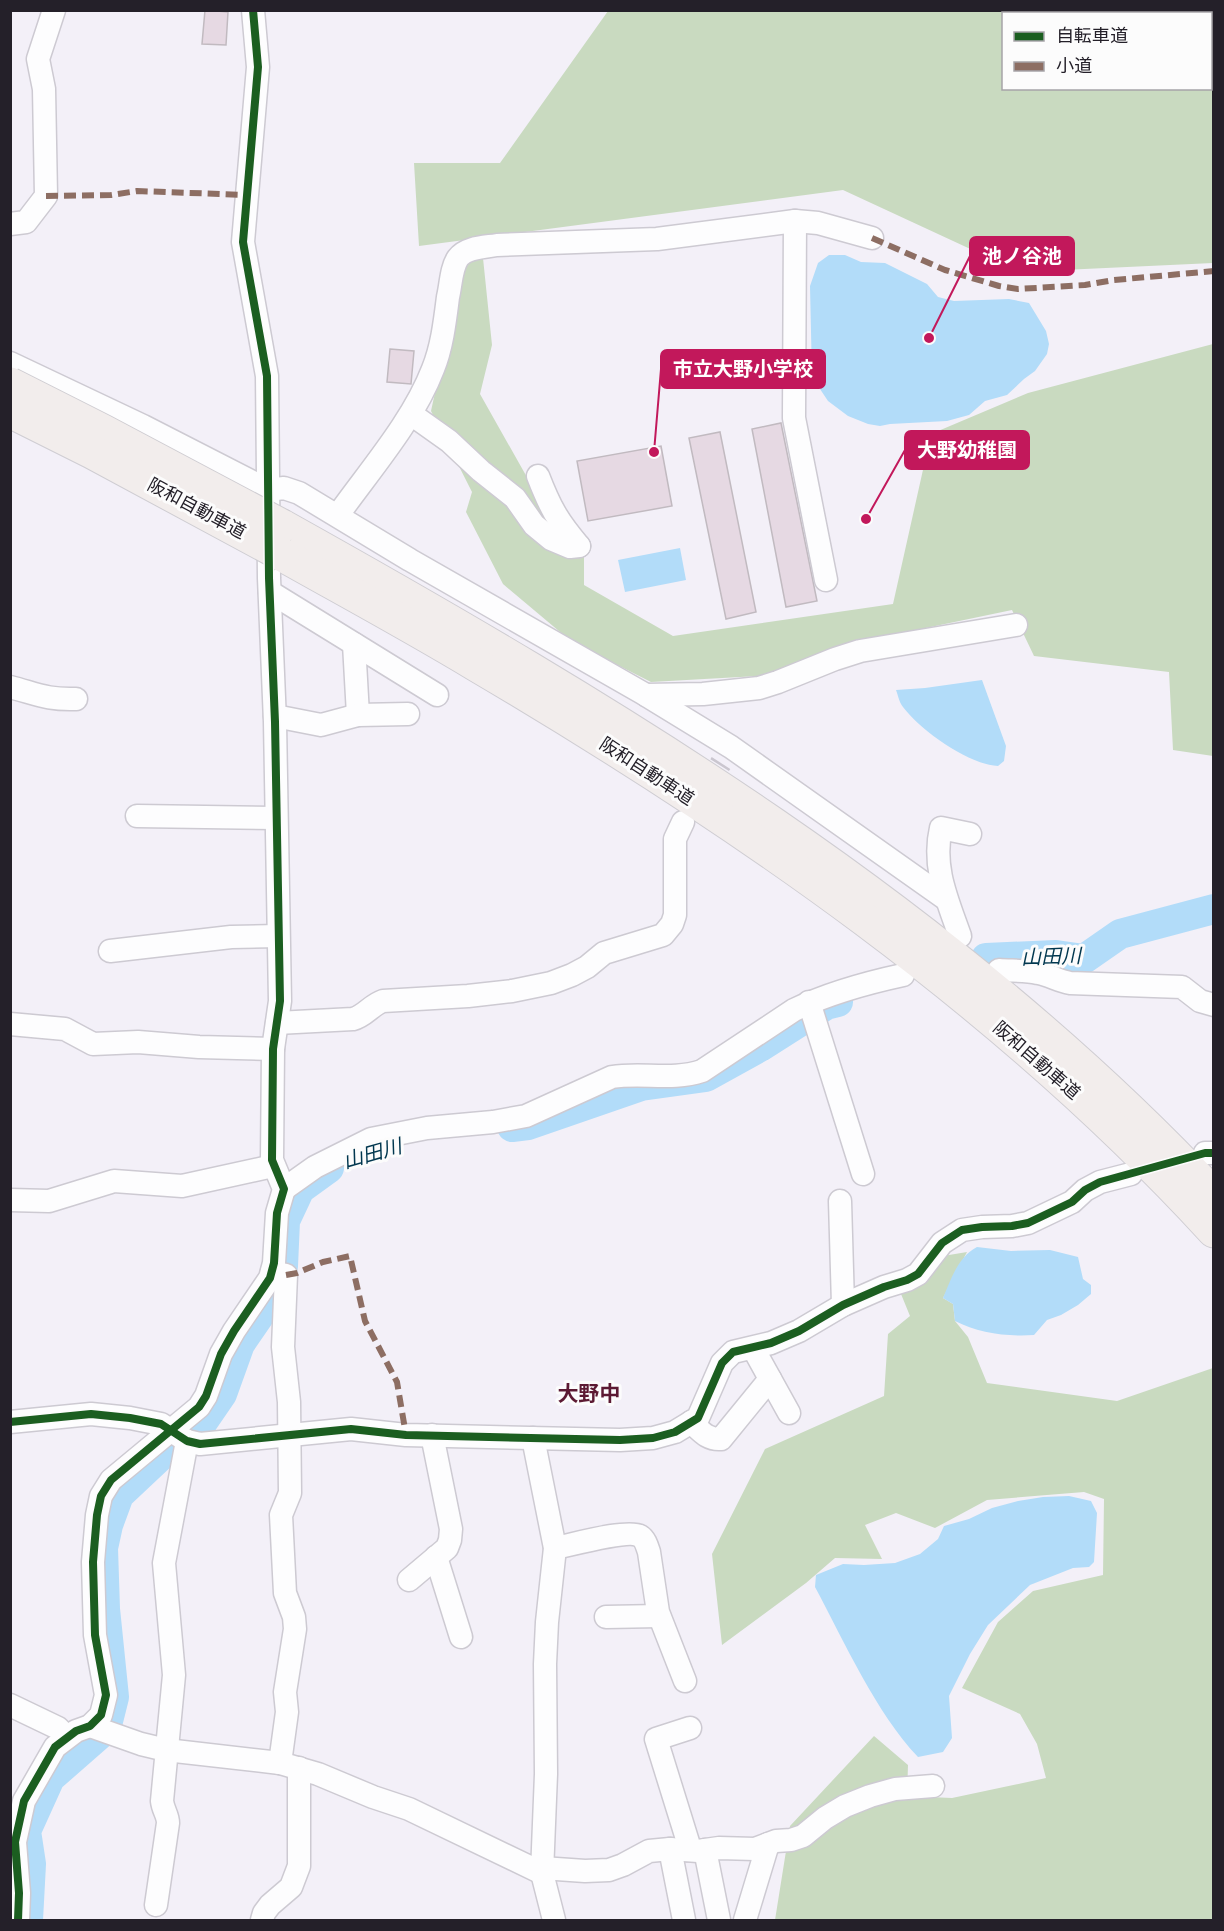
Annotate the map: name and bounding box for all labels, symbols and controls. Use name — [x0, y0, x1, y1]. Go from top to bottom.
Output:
legend — [1002, 12, 1212, 90]
text: 自転車道 — [1056, 23, 1128, 48]
text: 小道 — [1056, 53, 1092, 78]
callout: 池ノ谷池 — [970, 237, 1074, 275]
text: 池ノ谷池 — [982, 242, 1062, 269]
callout: 市立大野小学校 — [661, 350, 825, 388]
text: 市立大野小学校 — [673, 355, 813, 382]
callout: 大野幼稚園 — [905, 431, 1029, 469]
text: 大野幼稚園 — [917, 436, 1017, 463]
street label: 阪和自動車道 — [143, 472, 251, 544]
street label: 阪和自動車道 — [595, 731, 699, 811]
water label: 山田川 — [1021, 941, 1083, 971]
street label: 阪和自動車道 — [988, 1015, 1086, 1105]
water label: 山田川 — [339, 1131, 406, 1174]
district label: 大野中 — [558, 1379, 621, 1408]

